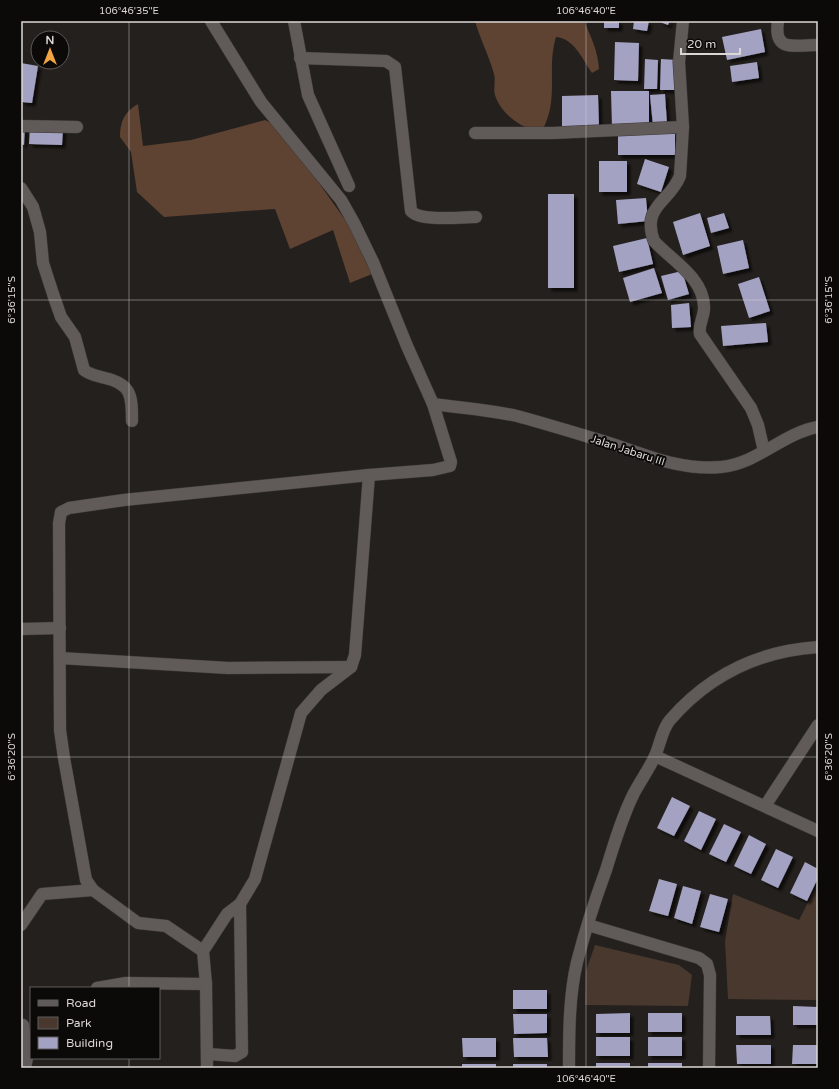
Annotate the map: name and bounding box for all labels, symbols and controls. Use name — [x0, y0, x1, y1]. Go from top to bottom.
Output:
text: 106°46'35"E — [99, 5, 159, 17]
text: 106°46'40"E — [556, 5, 616, 17]
north arrow — [30, 30, 70, 70]
scale bar — [681, 30, 740, 56]
text: N — [46, 34, 54, 47]
text: 20 m — [687, 37, 716, 51]
text: 6°36'15"S — [6, 276, 18, 324]
text: 6°36'15"S — [823, 276, 835, 324]
street label: Jalan Jabaru III — [589, 432, 667, 469]
text: 6°36'20"S — [6, 733, 18, 781]
text: 6°36'20"S — [823, 733, 835, 781]
legend — [30, 987, 160, 1059]
text: Road — [66, 996, 96, 1010]
text: Park — [66, 1016, 92, 1030]
text: Building — [66, 1036, 113, 1050]
text: 106°46'40"E — [556, 1073, 616, 1085]

